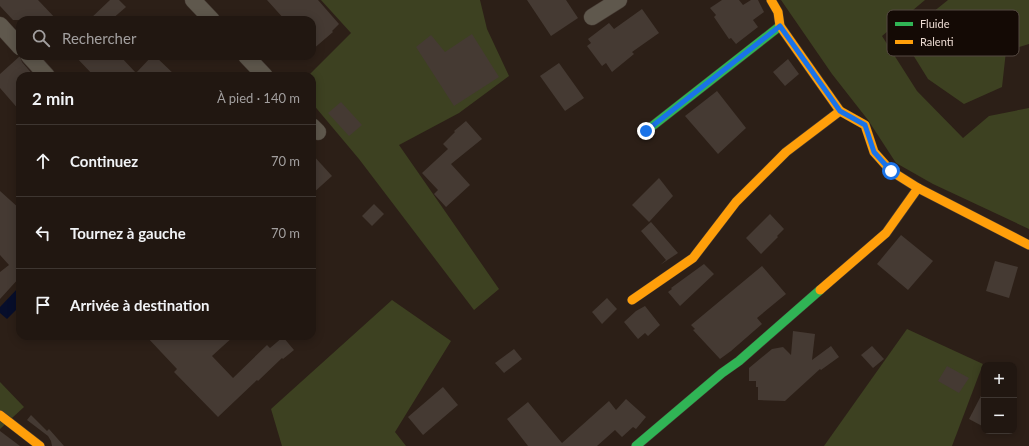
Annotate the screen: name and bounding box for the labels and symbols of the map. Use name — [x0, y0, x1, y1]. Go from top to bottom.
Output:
legend — [887, 10, 1019, 56]
text: Fluide — [920, 17, 950, 30]
text: Ralenti — [920, 35, 954, 48]
route end — [637, 122, 655, 140]
route start — [882, 162, 900, 180]

